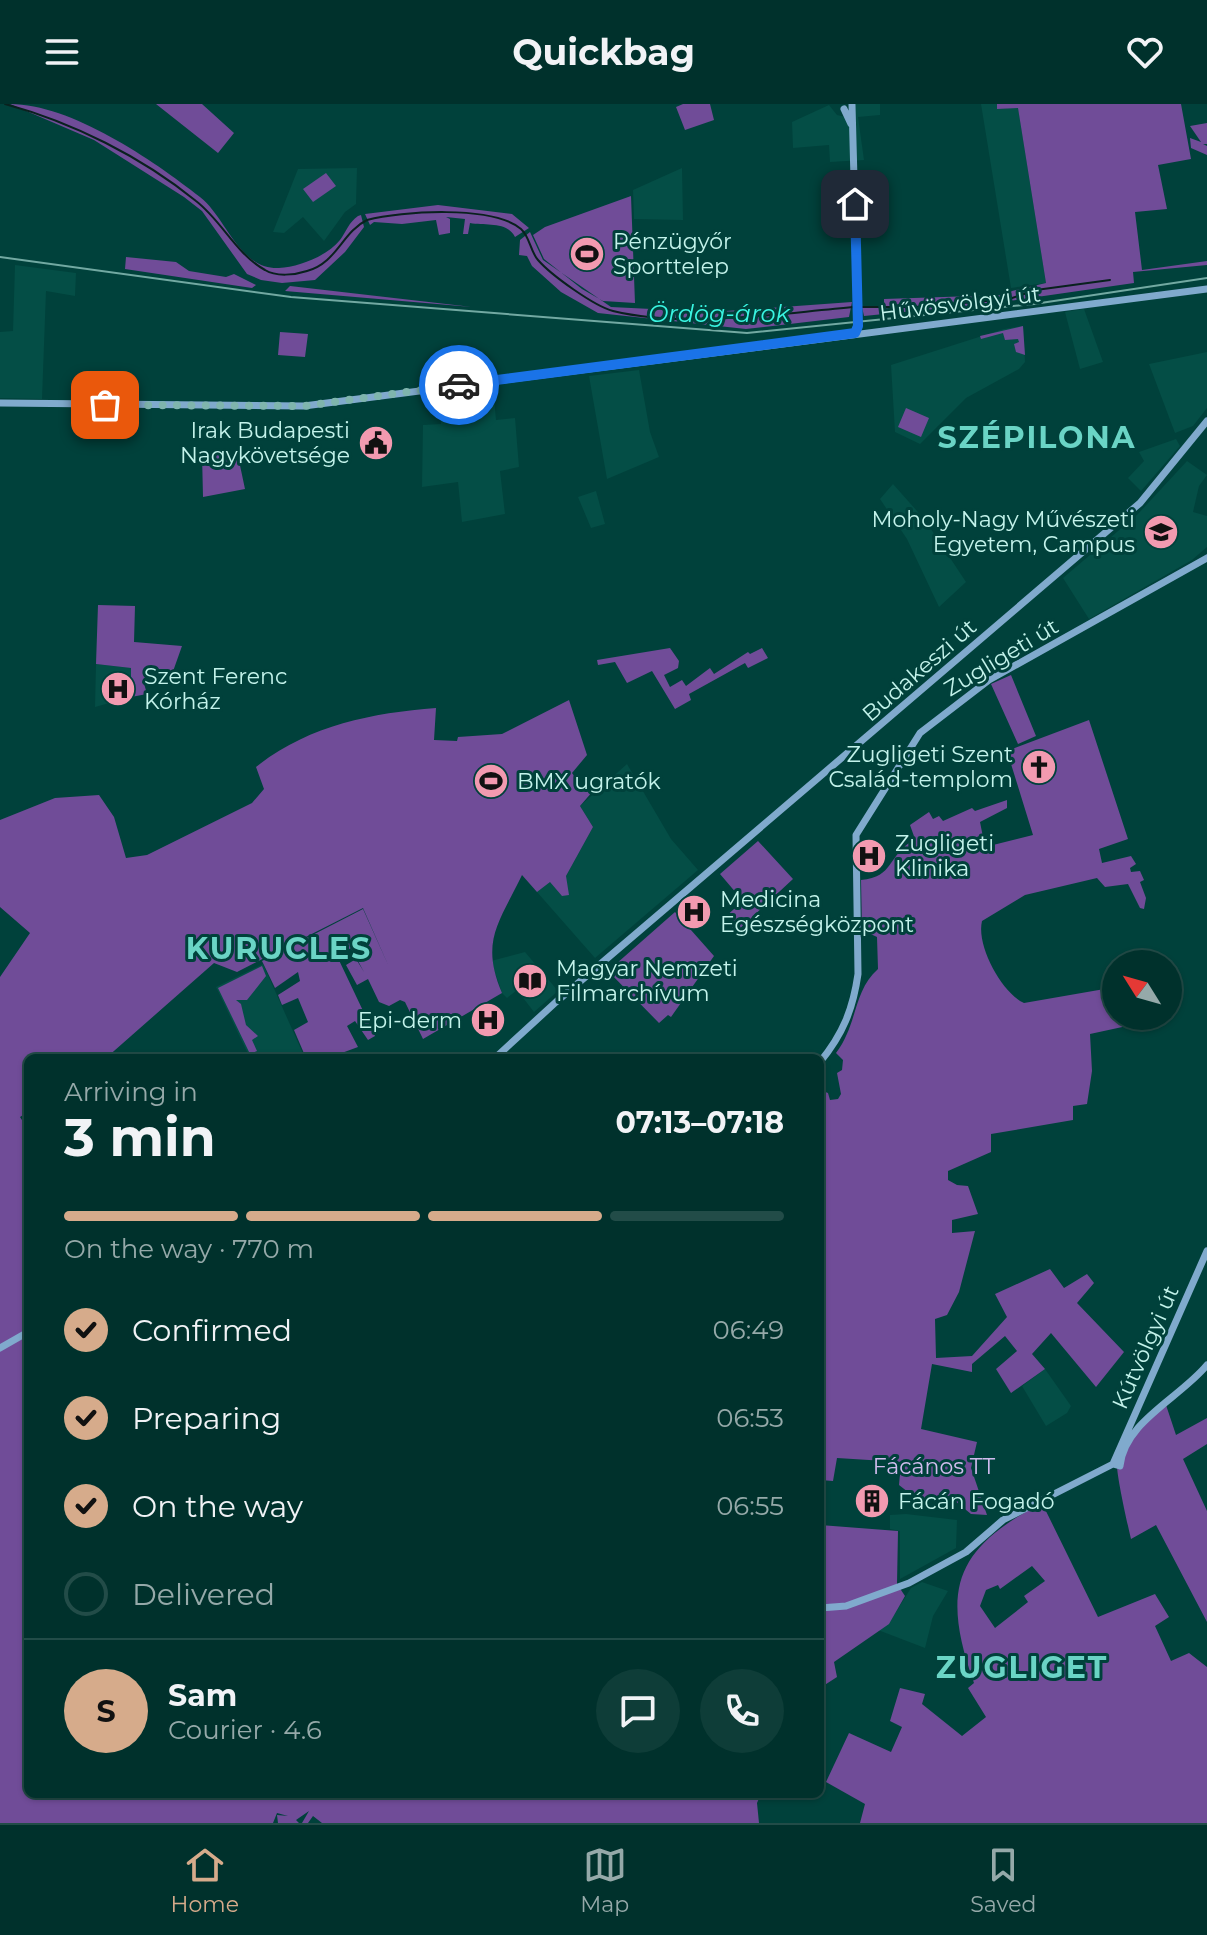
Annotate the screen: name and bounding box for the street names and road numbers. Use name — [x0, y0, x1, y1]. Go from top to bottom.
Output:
street label: Hűvösvölgyi út — [878, 280, 1042, 327]
street label: Budakeszi út — [857, 613, 982, 727]
street label: Zugligeti út — [939, 613, 1063, 702]
street label: Kútvölgyi út — [1106, 1281, 1185, 1413]

